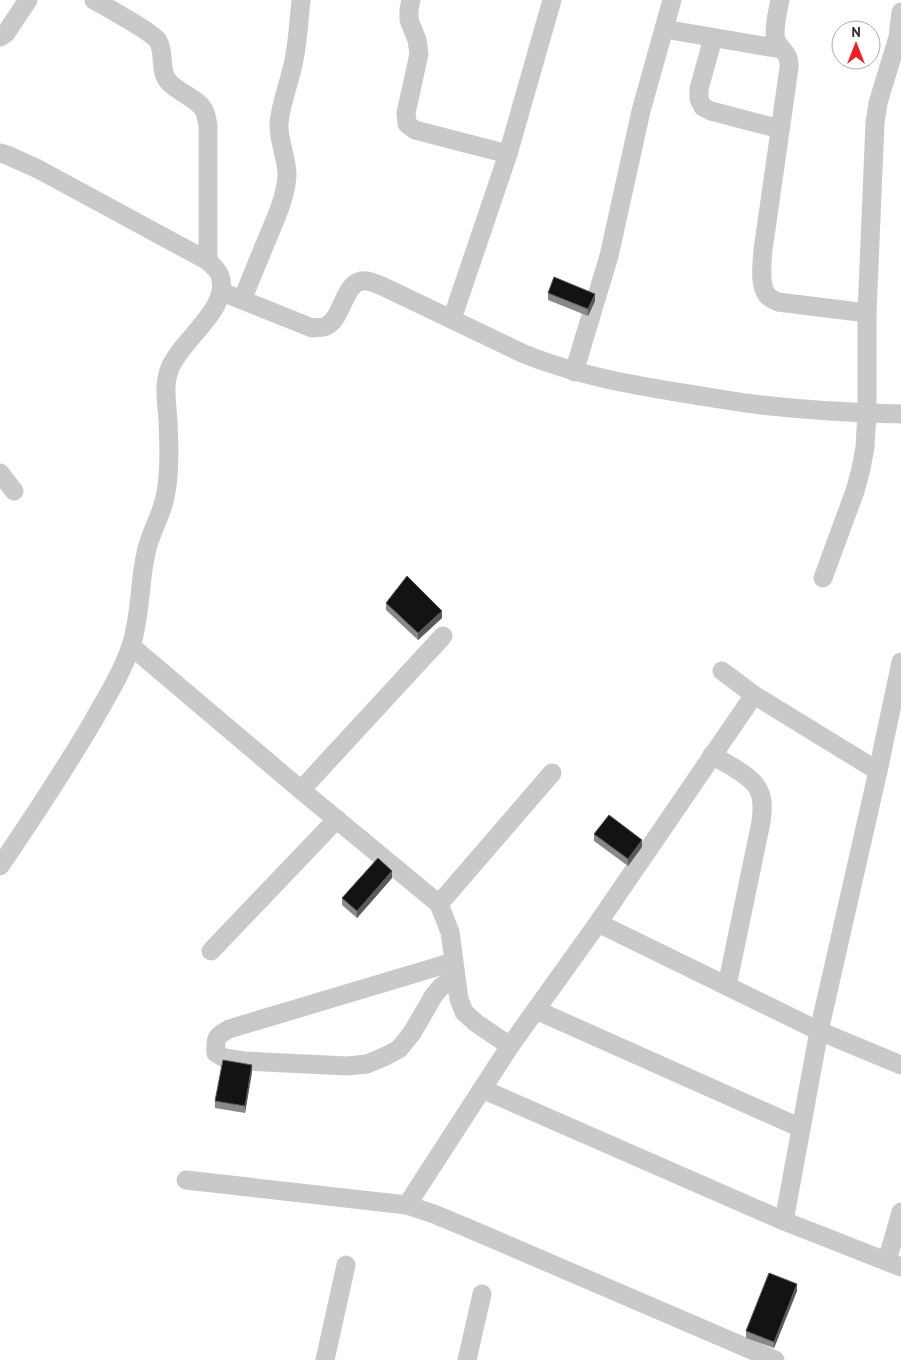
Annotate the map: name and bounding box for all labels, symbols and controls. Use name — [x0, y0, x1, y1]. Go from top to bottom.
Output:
north arrow — [831, 20, 881, 70]
text: N — [851, 23, 861, 41]

